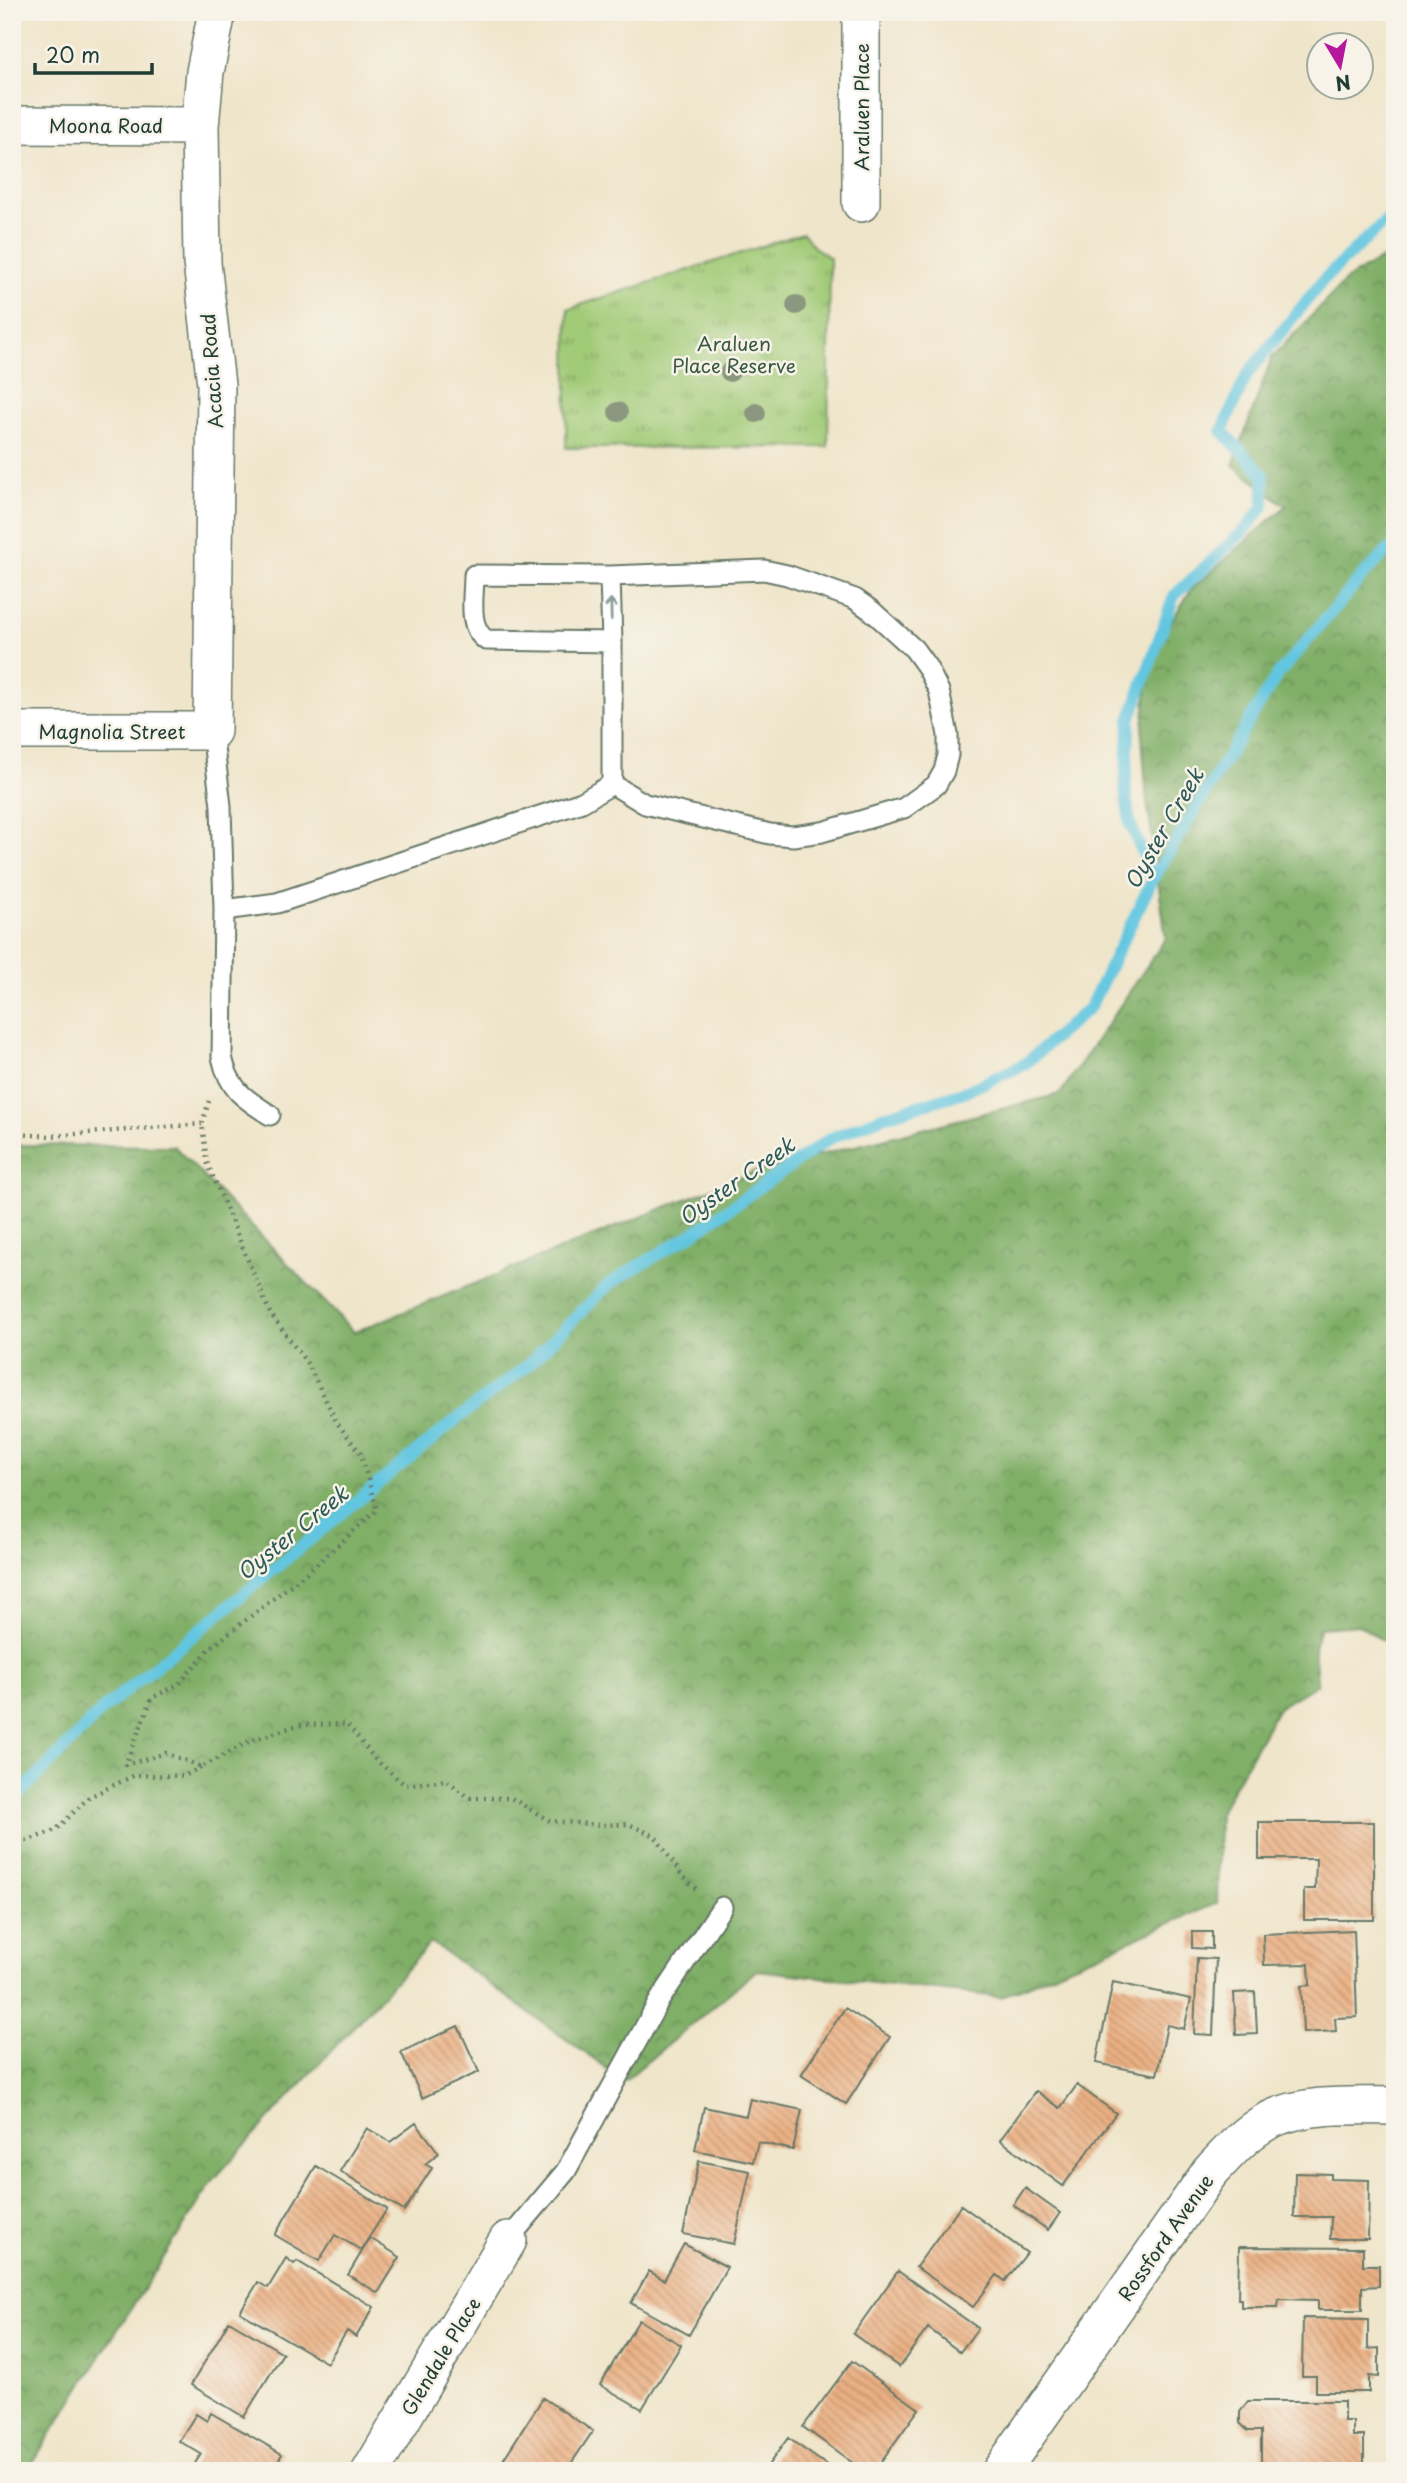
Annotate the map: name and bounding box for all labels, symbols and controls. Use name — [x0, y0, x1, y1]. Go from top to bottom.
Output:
scale bar — [35, 32, 152, 76]
north arrow — [1306, 32, 1376, 102]
text: 20 m — [46, 38, 100, 70]
street label: Araluen Place — [847, 43, 875, 171]
text: N — [1333, 69, 1353, 99]
street label: Moona Road — [49, 111, 163, 139]
street label: Acacia Road — [193, 312, 229, 430]
park label: Araluen Place Reserve — [672, 329, 796, 379]
one-way arrow — [605, 598, 618, 621]
street label: Magnolia Street — [38, 717, 186, 745]
water label: Oyster Creek — [1115, 760, 1211, 895]
water label: Oyster Creek — [671, 1127, 802, 1232]
water label: Oyster Creek — [229, 1476, 356, 1587]
street label: Rossford Avenue — [1111, 2168, 1219, 2306]
street label: Glendale Place — [394, 2292, 486, 2420]

